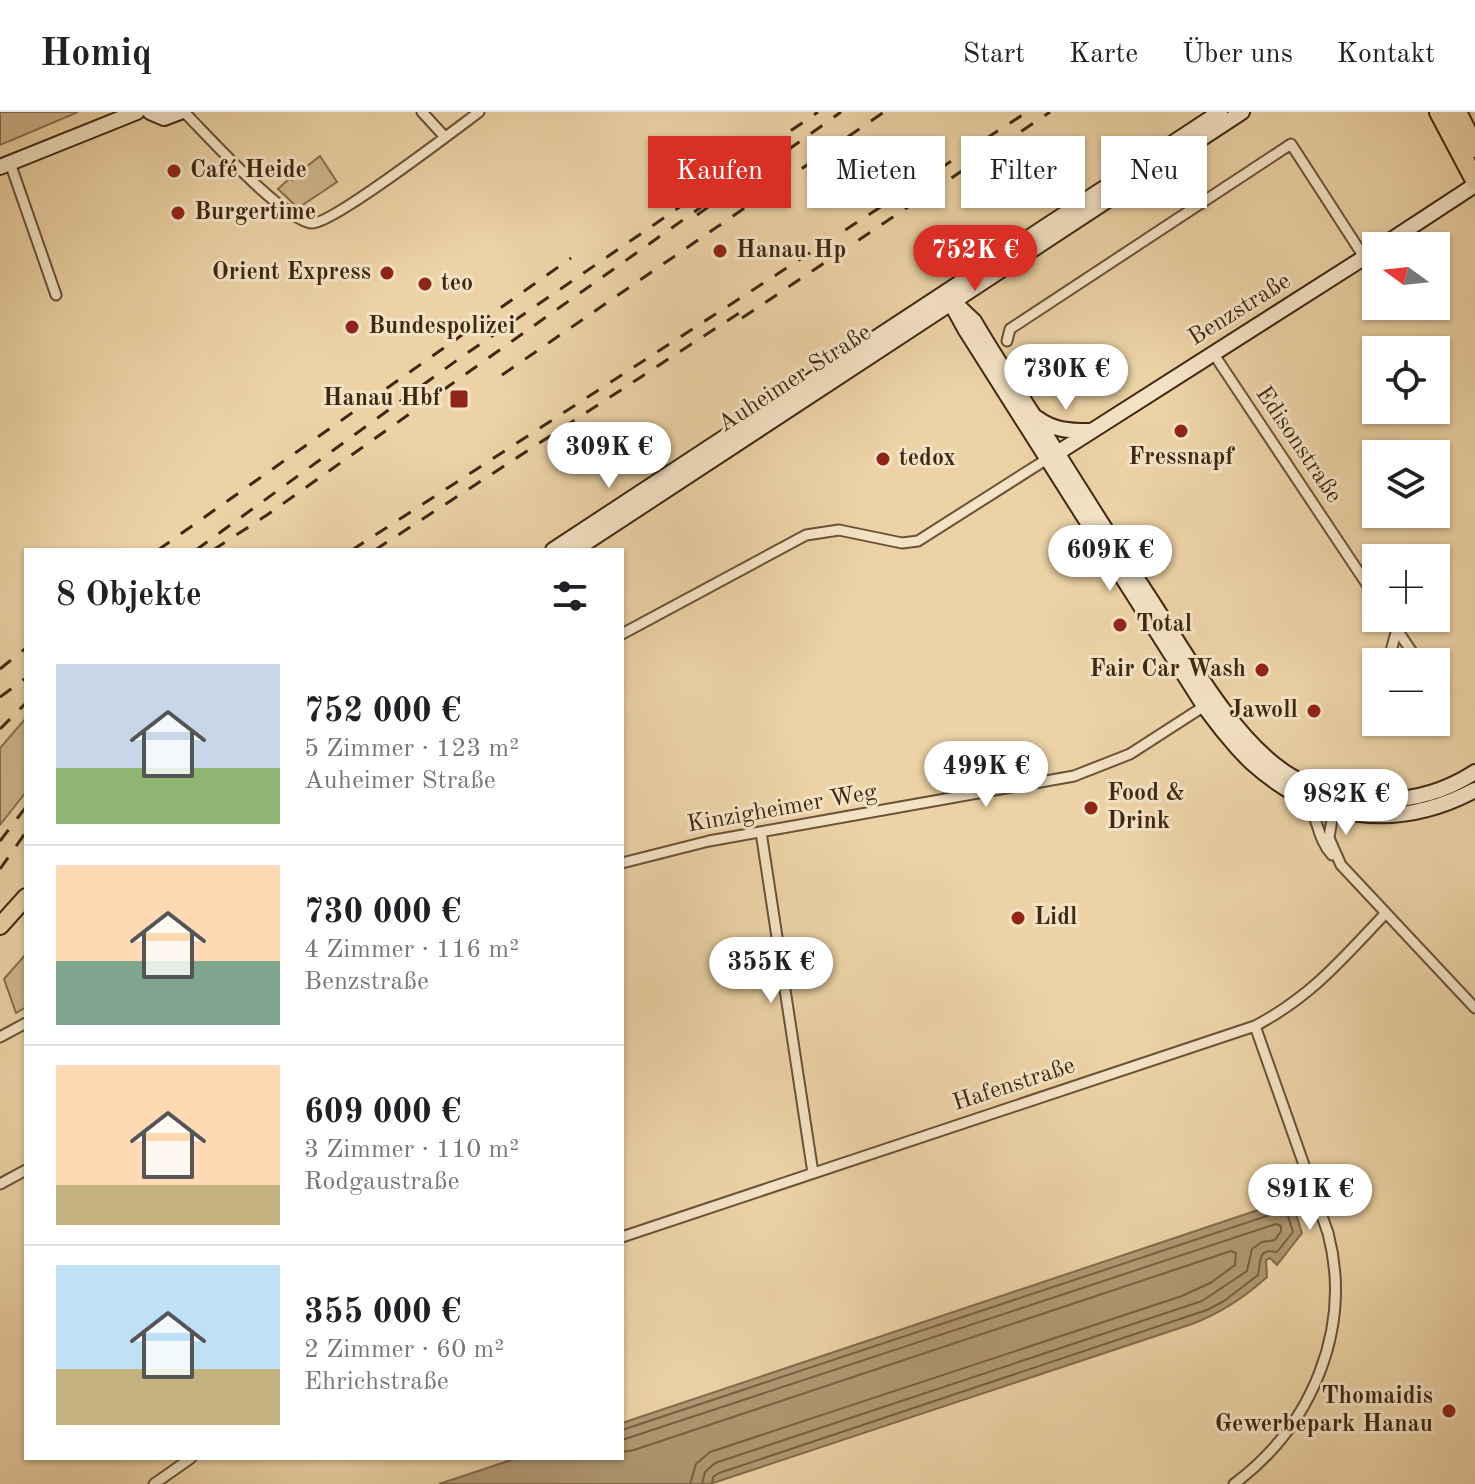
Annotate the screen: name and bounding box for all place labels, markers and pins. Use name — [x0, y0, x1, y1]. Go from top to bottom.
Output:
place label: Café Heide — [190, 159, 307, 183]
marker: Café Heide — [165, 162, 183, 180]
place label: Burgertime — [194, 201, 316, 225]
marker: Burgertime — [169, 204, 187, 222]
pin: 752K € — [910, 225, 1040, 293]
place label: Hanau Hp — [736, 239, 846, 263]
marker: Hanau Hp — [711, 242, 729, 260]
place label: Orient Express — [212, 261, 371, 285]
marker: Orient Express — [378, 264, 396, 282]
place label: teo — [441, 272, 473, 296]
marker: teo — [416, 275, 434, 293]
place label: Bundespolizei — [368, 315, 515, 339]
marker: Bundespolizei — [343, 318, 361, 336]
pin: 730K € — [1001, 344, 1131, 412]
place label: Hanau Hbf — [323, 387, 443, 411]
marker: Hanau Hbf — [448, 388, 470, 410]
pin: 309K € — [544, 422, 674, 490]
marker: Fressnapf — [1172, 422, 1190, 440]
place label: Fressnapf — [1128, 446, 1235, 470]
place label: tedox — [899, 447, 956, 471]
marker: tedox — [874, 450, 892, 468]
pin: 609K € — [1045, 525, 1175, 593]
place label: Total — [1136, 613, 1192, 637]
marker: Total — [1111, 616, 1129, 634]
place label: Fair Car Wash — [1090, 658, 1246, 682]
marker: Fair Car Wash — [1253, 661, 1271, 679]
place label: Jawoll — [1229, 699, 1298, 723]
marker: Jawoll — [1305, 702, 1323, 720]
pin: 499K € — [921, 741, 1051, 809]
pin: 982K € — [1281, 769, 1411, 837]
place label: Food & Drink — [1107, 782, 1185, 834]
marker: Food & Drink — [1082, 799, 1100, 817]
place label: Lidl — [1034, 906, 1078, 930]
marker: Lidl — [1009, 909, 1027, 927]
pin: 355K € — [706, 937, 836, 1005]
pin: 891K € — [1245, 1164, 1375, 1232]
place label: Thomaidis Gewerbepark Hanau — [1215, 1385, 1433, 1437]
marker: Thomaidis Gewerbepark Hanau — [1440, 1402, 1458, 1420]

